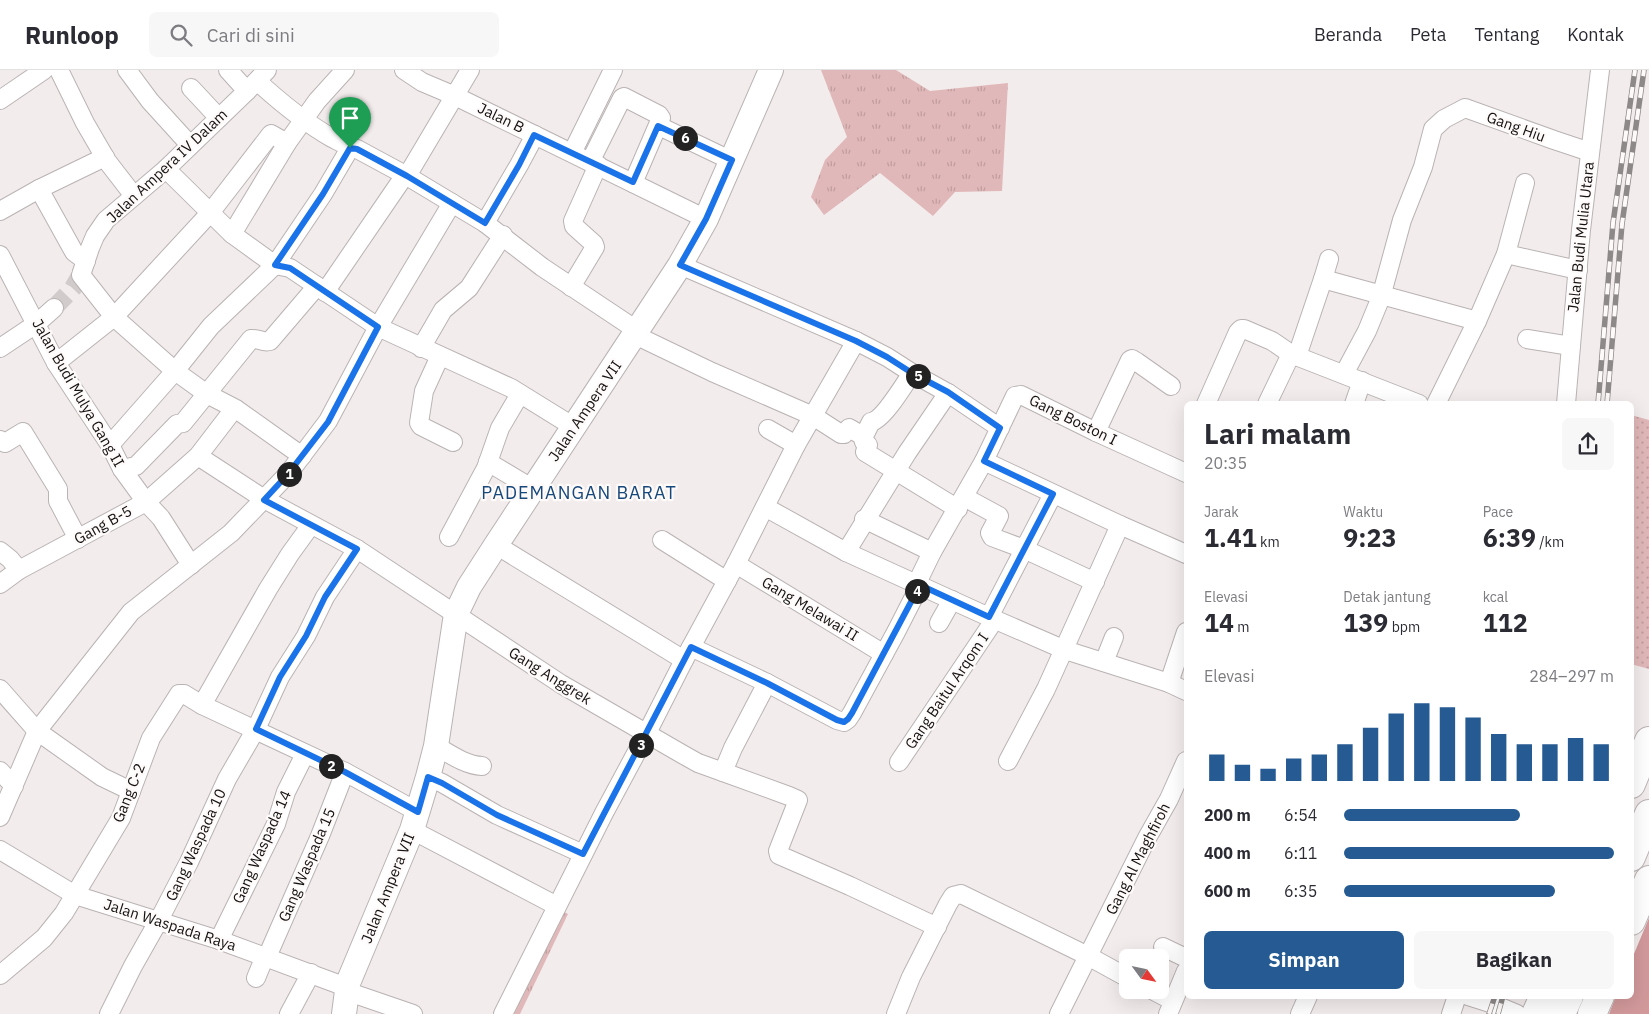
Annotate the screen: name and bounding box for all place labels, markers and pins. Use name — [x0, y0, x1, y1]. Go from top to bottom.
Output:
pin — [329, 97, 371, 148]
pin: 6 — [672, 126, 698, 150]
pin: 5 — [906, 364, 930, 388]
pin: 1 — [276, 462, 302, 486]
pin: 4 — [904, 578, 930, 604]
pin: 3 — [628, 732, 654, 758]
pin: 2 — [318, 754, 344, 778]

